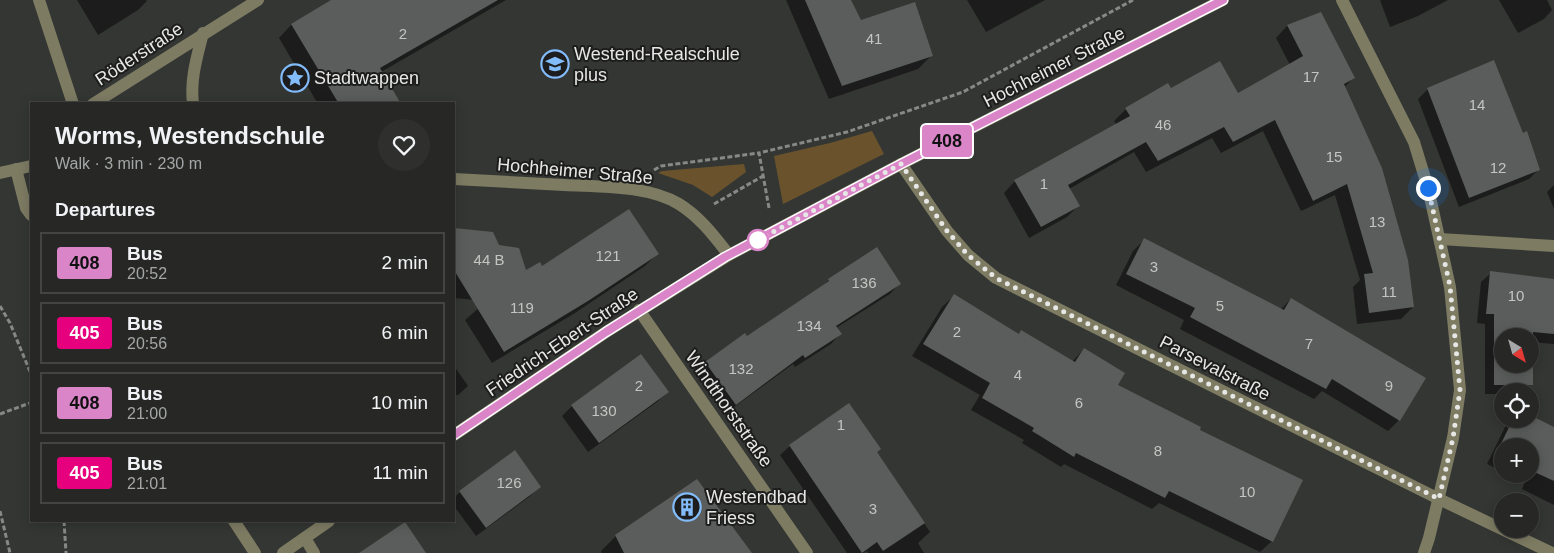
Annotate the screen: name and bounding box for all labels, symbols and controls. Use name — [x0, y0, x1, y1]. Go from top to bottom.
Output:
street label: Röderstraße — [92, 18, 186, 90]
street label: Hochheimer Straße — [980, 23, 1128, 111]
house number: 2 — [399, 25, 407, 42]
house number: 41 — [866, 30, 882, 47]
place label: Westend-Realschule plus — [574, 44, 740, 85]
school or university icon: Westend-Realschule plus — [540, 49, 570, 79]
place icon: Stadtwappen — [280, 63, 310, 93]
place label: Stadtwappen — [314, 68, 419, 88]
house number: 17 — [1303, 68, 1319, 85]
house number: 14 — [1469, 96, 1485, 113]
house number: 46 — [1155, 116, 1171, 133]
button: heart — [378, 119, 430, 171]
text: Worms, Westendschule — [55, 122, 325, 149]
line badge: 408 — [918, 125, 976, 157]
text: 408 — [932, 131, 962, 151]
house number: 15 — [1326, 148, 1342, 165]
street label: Hochheimer Straße — [496, 154, 654, 188]
text: Walk · 3 min · 230 m — [55, 155, 202, 172]
house number: 12 — [1490, 159, 1506, 176]
house number: 1 — [1040, 175, 1048, 192]
your location — [1416, 176, 1441, 201]
text: Departures — [55, 199, 155, 220]
house number: 13 — [1369, 213, 1385, 230]
unlabelled marker — [747, 229, 769, 251]
text: Bus — [127, 243, 163, 264]
house number: 121 — [595, 247, 621, 264]
house number: 44 B — [474, 251, 504, 268]
text: 2 min — [382, 252, 428, 273]
text: 408 — [69, 253, 100, 273]
house number: 3 — [1150, 258, 1158, 275]
text: 20:52 — [127, 265, 167, 282]
house number: 136 — [851, 274, 877, 291]
house number: 11 — [1381, 283, 1397, 300]
street label: Friedrich-Ebert-Straße — [482, 284, 642, 400]
house number: 10 — [1508, 287, 1524, 304]
house number: 5 — [1216, 297, 1224, 314]
house number: 119 — [510, 299, 534, 316]
text: Bus — [127, 313, 163, 334]
house number: 134 — [796, 317, 822, 334]
text: 6 min — [382, 322, 428, 343]
text: 405 — [69, 323, 100, 343]
house number: 2 — [953, 323, 961, 340]
north arrow — [1494, 328, 1539, 372]
map controls — [1494, 328, 1539, 538]
street label: Parsevalstraße — [1157, 332, 1273, 404]
text: 20:56 — [127, 335, 167, 352]
house number: 7 — [1305, 335, 1313, 352]
street label: Windthorststraße — [682, 347, 776, 471]
house number: 132 — [728, 360, 754, 377]
house number: 4 — [1014, 366, 1022, 383]
house number: 2 — [635, 377, 643, 394]
house number: 9 — [1385, 377, 1393, 394]
text: Bus — [127, 383, 163, 404]
button: locate — [1494, 383, 1539, 428]
text: 10 min — [371, 392, 428, 413]
text: 408 — [69, 393, 100, 413]
house number: 6 — [1075, 394, 1083, 411]
house number: 130 — [591, 402, 617, 419]
text: 21:00 — [127, 405, 167, 422]
house number: 1 — [837, 416, 845, 433]
button: + — [1494, 438, 1539, 483]
house number: 8 — [1154, 442, 1162, 459]
text: Bus — [127, 453, 163, 474]
text: 11 min — [372, 462, 428, 483]
text: 405 — [69, 463, 100, 483]
house number: 126 — [496, 474, 522, 491]
text: 21:01 — [127, 475, 167, 492]
house number: 10 — [1239, 483, 1255, 500]
place label: Westendbad Friess — [706, 487, 807, 528]
building icon: Westendbad Friess — [672, 492, 702, 522]
button: − — [1494, 493, 1539, 538]
house number: 3 — [869, 500, 877, 517]

